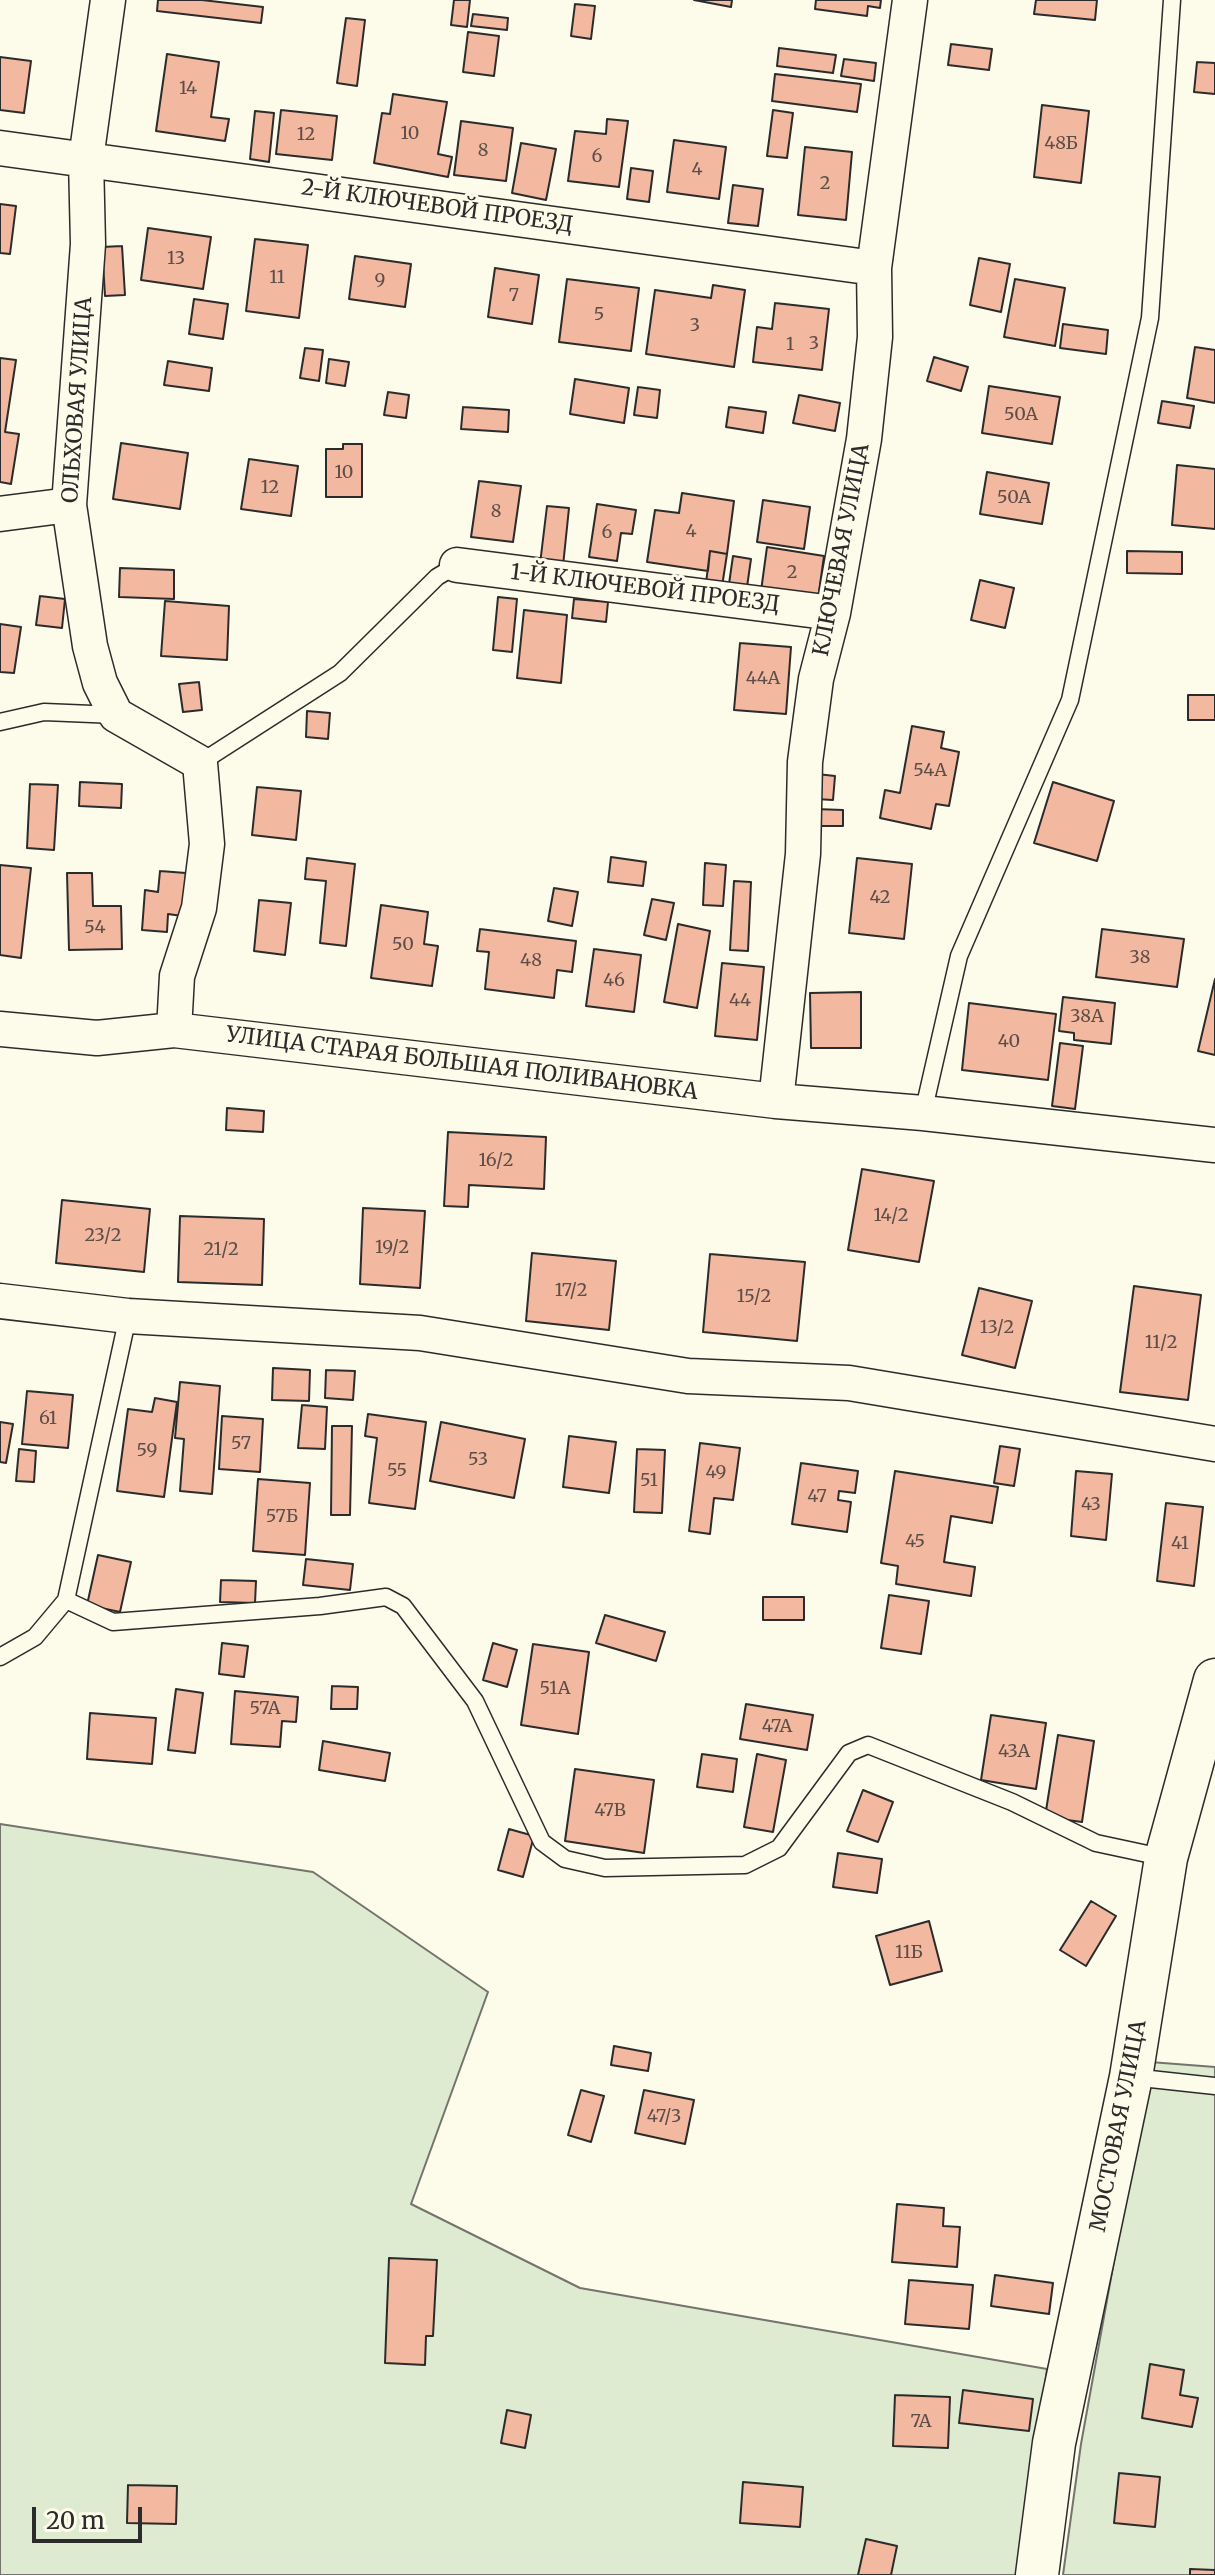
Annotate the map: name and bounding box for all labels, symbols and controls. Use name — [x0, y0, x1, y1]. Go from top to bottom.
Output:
house number: 14 — [179, 78, 197, 100]
house number: 10 — [401, 123, 419, 145]
house number: 12 — [297, 124, 315, 146]
house number: 48Б — [1044, 133, 1078, 155]
house number: 8 — [478, 140, 488, 162]
house number: 6 — [592, 146, 602, 168]
house number: 4 — [691, 159, 703, 181]
house number: 2 — [820, 173, 830, 195]
street label: 2-Й КЛЮЧЕВОЙ ПРОЕЗД — [299, 175, 575, 239]
house number: 13 — [167, 248, 185, 270]
house number: 11 — [269, 267, 285, 289]
house number: 9 — [375, 270, 385, 292]
house number: 7 — [509, 285, 519, 307]
street label: ОЛЬХОВАЯ УЛИЦА — [58, 296, 98, 504]
house number: 5 — [594, 304, 604, 326]
house number: 3 — [690, 315, 700, 337]
house number: 3 — [809, 333, 819, 355]
house number: 1 — [786, 334, 794, 356]
house number: 50А — [1004, 404, 1038, 426]
street label: КЛЮЧЕВАЯ УЛИЦА — [808, 441, 876, 659]
house number: 10 — [335, 462, 353, 484]
house number: 12 — [261, 477, 279, 499]
house number: 50А — [997, 487, 1031, 509]
house number: 8 — [491, 501, 501, 523]
house number: 4 — [685, 521, 697, 543]
house number: 6 — [602, 522, 612, 544]
street label: 1-Й КЛЮЧЕВОЙ ПРОЕЗД — [509, 559, 781, 619]
house number: 2 — [787, 562, 797, 584]
house number: 44А — [746, 668, 780, 690]
house number: 54А — [913, 760, 947, 782]
house number: 42 — [870, 887, 890, 909]
house number: 54 — [84, 917, 106, 939]
house number: 50 — [392, 934, 414, 956]
house number: 38 — [1130, 947, 1150, 969]
house number: 48 — [520, 950, 542, 972]
house number: 46 — [603, 970, 625, 992]
house number: 44 — [729, 990, 751, 1012]
house number: 38А — [1070, 1006, 1104, 1028]
street label: УЛИЦА СТАРАЯ БОЛЬШАЯ ПОЛИВАНОВКА — [225, 1022, 699, 1106]
house number: 40 — [998, 1031, 1020, 1053]
house number: 16/2 — [478, 1150, 514, 1172]
house number: 14/2 — [873, 1205, 909, 1227]
house number: 23/2 — [85, 1225, 121, 1247]
house number: 19/2 — [375, 1237, 409, 1259]
house number: 21/2 — [203, 1239, 239, 1261]
house number: 17/2 — [555, 1280, 587, 1302]
house number: 15/2 — [737, 1286, 771, 1308]
house number: 13/2 — [980, 1317, 1014, 1339]
house number: 11/2 — [1145, 1332, 1177, 1354]
house number: 61 — [39, 1408, 57, 1430]
house number: 57 — [231, 1433, 251, 1455]
house number: 59 — [137, 1440, 157, 1462]
house number: 53 — [468, 1449, 488, 1471]
house number: 55 — [387, 1460, 407, 1482]
house number: 49 — [706, 1462, 726, 1484]
house number: 51 — [640, 1470, 658, 1492]
house number: 47 — [807, 1486, 827, 1508]
house number: 43 — [1081, 1494, 1101, 1516]
house number: 57Б — [266, 1506, 298, 1528]
house number: 45 — [905, 1531, 925, 1553]
house number: 41 — [1171, 1533, 1189, 1555]
house number: 51А — [540, 1678, 570, 1700]
house number: 57А — [250, 1698, 280, 1720]
house number: 47А — [762, 1716, 792, 1738]
house number: 43А — [998, 1741, 1030, 1763]
house number: 47В — [594, 1800, 626, 1822]
house number: 11Б — [895, 1942, 923, 1964]
street label: МОСТОВАЯ УЛИЦА — [1086, 2018, 1152, 2234]
house number: 47/3 — [647, 2106, 681, 2128]
house number: 7А — [910, 2411, 932, 2433]
scale bar — [36, 2491, 146, 2541]
text: 20 m — [46, 2505, 105, 2536]

